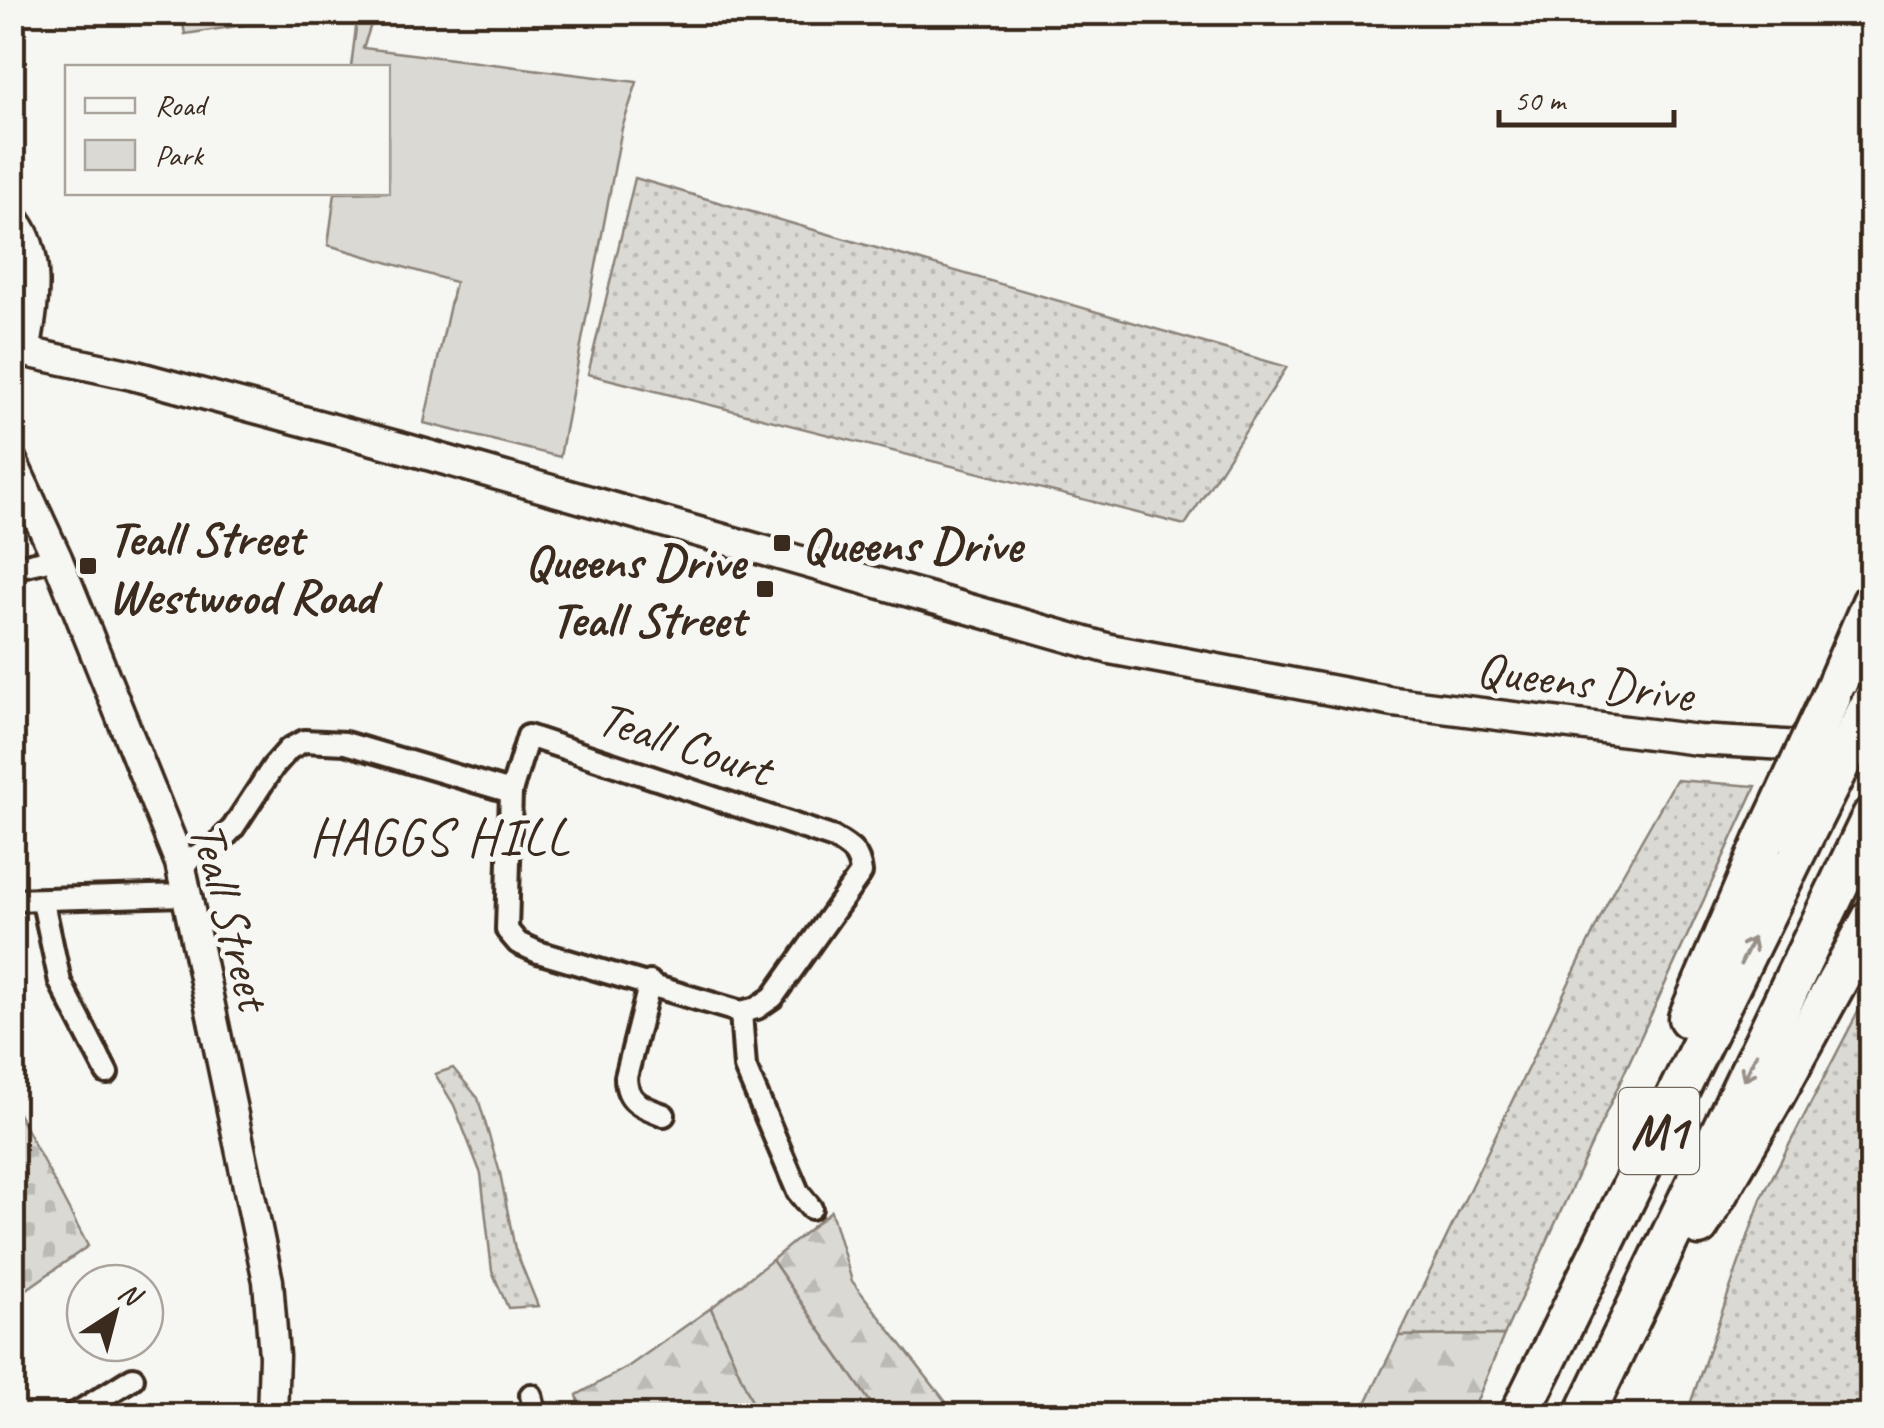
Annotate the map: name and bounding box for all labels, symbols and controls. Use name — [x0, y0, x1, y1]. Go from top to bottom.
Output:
legend — [65, 65, 390, 195]
scale bar — [1499, 65, 1674, 127]
text: 50 m — [1514, 81, 1567, 119]
text: Road — [155, 86, 209, 124]
text: Park — [155, 136, 205, 174]
place label: Teall Street Westwood Road — [108, 507, 384, 628]
place label: Queens Drive — [802, 513, 1025, 576]
place label: Queens Drive Teall Street — [525, 530, 750, 651]
marker: Queens Drive — [771, 532, 793, 554]
marker: Teall Street Westwood Road — [77, 555, 99, 577]
marker: Queens Drive Teall Street — [754, 578, 776, 600]
street label: Queens Drive — [1473, 637, 1699, 726]
street label: Teall Court — [590, 686, 783, 802]
district label: HAGGS HILL — [309, 804, 571, 870]
street label: Teall Street — [175, 815, 287, 1020]
one-way arrow — [1739, 937, 1758, 967]
one-way arrow — [1740, 1052, 1759, 1082]
road number: M1 — [1619, 1088, 1699, 1174]
north arrow — [65, 1263, 165, 1363]
text: N — [112, 1274, 150, 1315]

